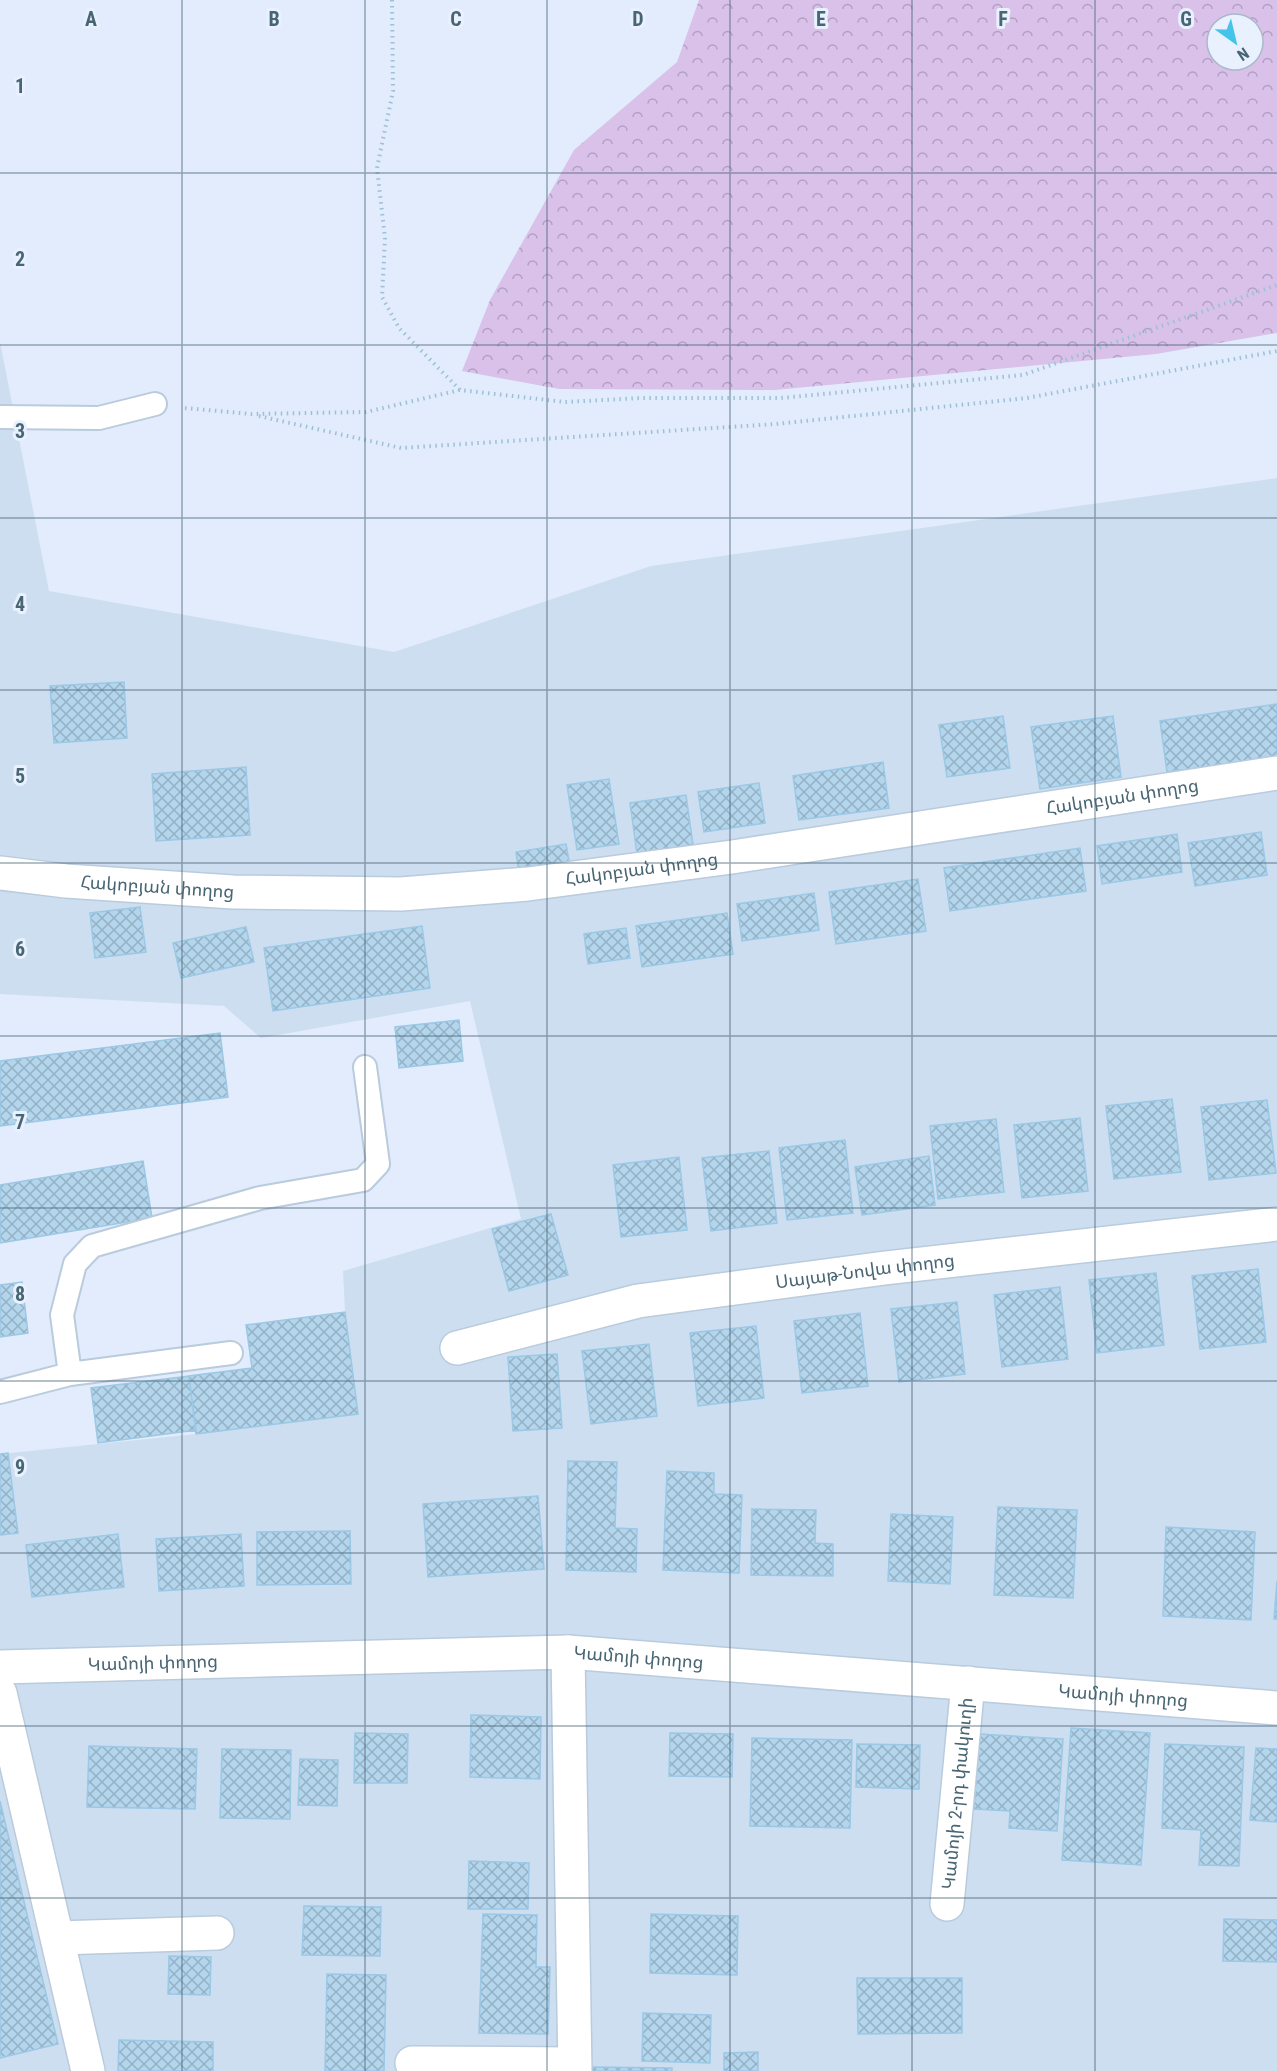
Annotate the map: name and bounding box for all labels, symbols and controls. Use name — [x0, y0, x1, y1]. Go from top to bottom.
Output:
text: A — [85, 7, 97, 31]
text: B — [268, 7, 280, 31]
text: C — [450, 7, 462, 31]
text: D — [632, 7, 644, 31]
text: E — [816, 7, 826, 31]
text: F — [998, 7, 1008, 31]
text: G — [1180, 7, 1192, 31]
north arrow — [1205, 12, 1265, 72]
text: N — [1234, 43, 1252, 65]
text: 1 — [15, 74, 25, 98]
text: 2 — [15, 247, 25, 271]
text: 3 — [15, 419, 25, 443]
text: 4 — [15, 592, 25, 616]
text: 5 — [15, 764, 25, 788]
street label: Հակոբյան փողոց — [1045, 774, 1200, 818]
street label: Հակոբյան փողոց — [564, 848, 719, 889]
street label: Հակոբյան փողոց — [80, 871, 235, 902]
text: 6 — [15, 937, 25, 961]
text: 7 — [15, 1110, 25, 1134]
street label: Սայաթ-Նովա փողոց — [774, 1249, 956, 1293]
text: 8 — [15, 1282, 25, 1306]
text: 9 — [15, 1455, 25, 1479]
street label: Կամոյի փողոց — [573, 1641, 704, 1673]
street label: Կամոյի փողոց — [88, 1650, 218, 1675]
street label: Կամոյի փողոց — [1057, 1680, 1189, 1711]
street label: Կամոյի 2-րդ փակուղի — [937, 1697, 977, 1890]

